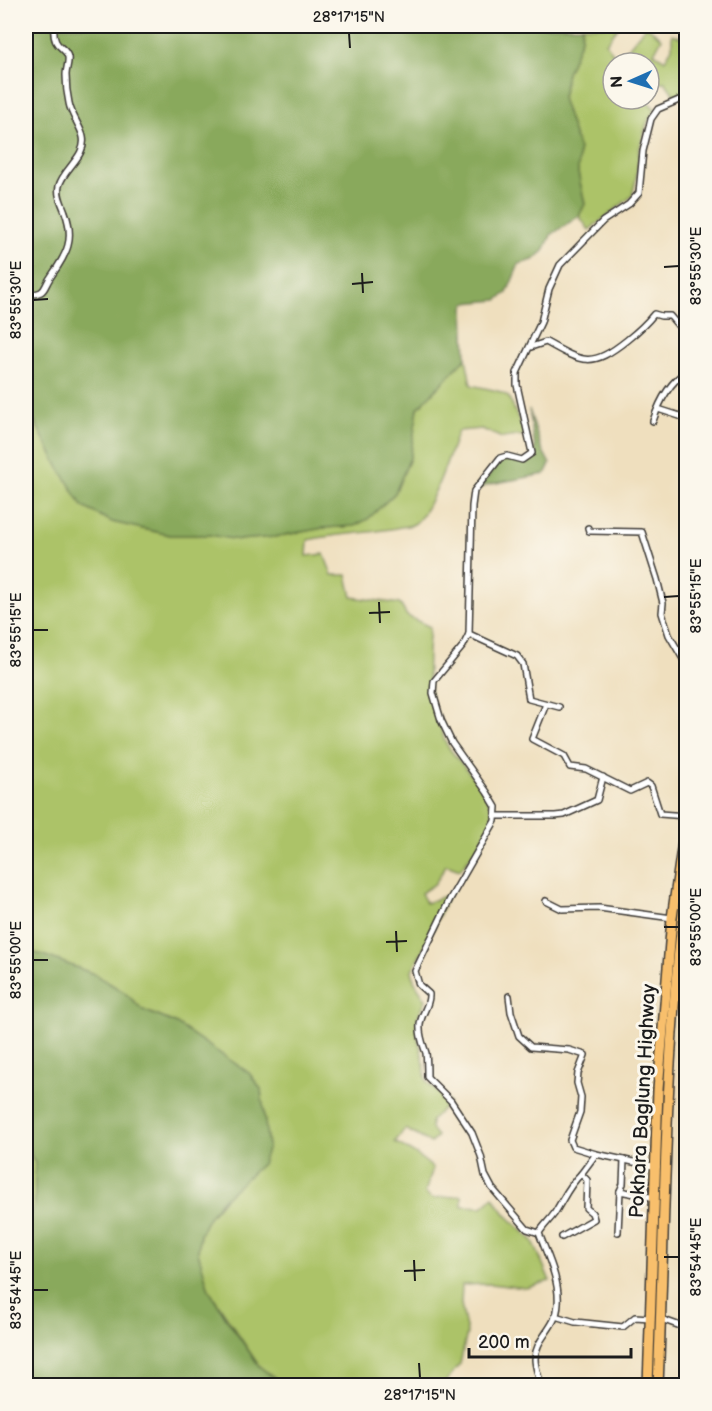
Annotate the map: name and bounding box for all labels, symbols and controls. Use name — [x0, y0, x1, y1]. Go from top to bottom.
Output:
text: 28°17'15"N — [313, 8, 385, 27]
north arrow — [601, 51, 661, 111]
text: N — [608, 75, 627, 88]
text: 83°55'30"E — [687, 227, 706, 305]
text: 83°55'30"E — [7, 261, 26, 339]
text: 83°55'15"E — [687, 558, 706, 634]
text: 83°55'15"E — [7, 592, 26, 668]
text: 83°55'00"E — [687, 888, 706, 966]
text: 83°55'00"E — [7, 921, 26, 999]
street label: Pokhara Baglung Highway — [625, 983, 661, 1219]
text: 83°54'45"E — [687, 1217, 706, 1296]
text: 83°54'45"E — [7, 1250, 26, 1329]
scale bar — [469, 1321, 631, 1359]
text: 200 m — [478, 1332, 530, 1353]
text: 28°17'15"N — [384, 1386, 456, 1405]

